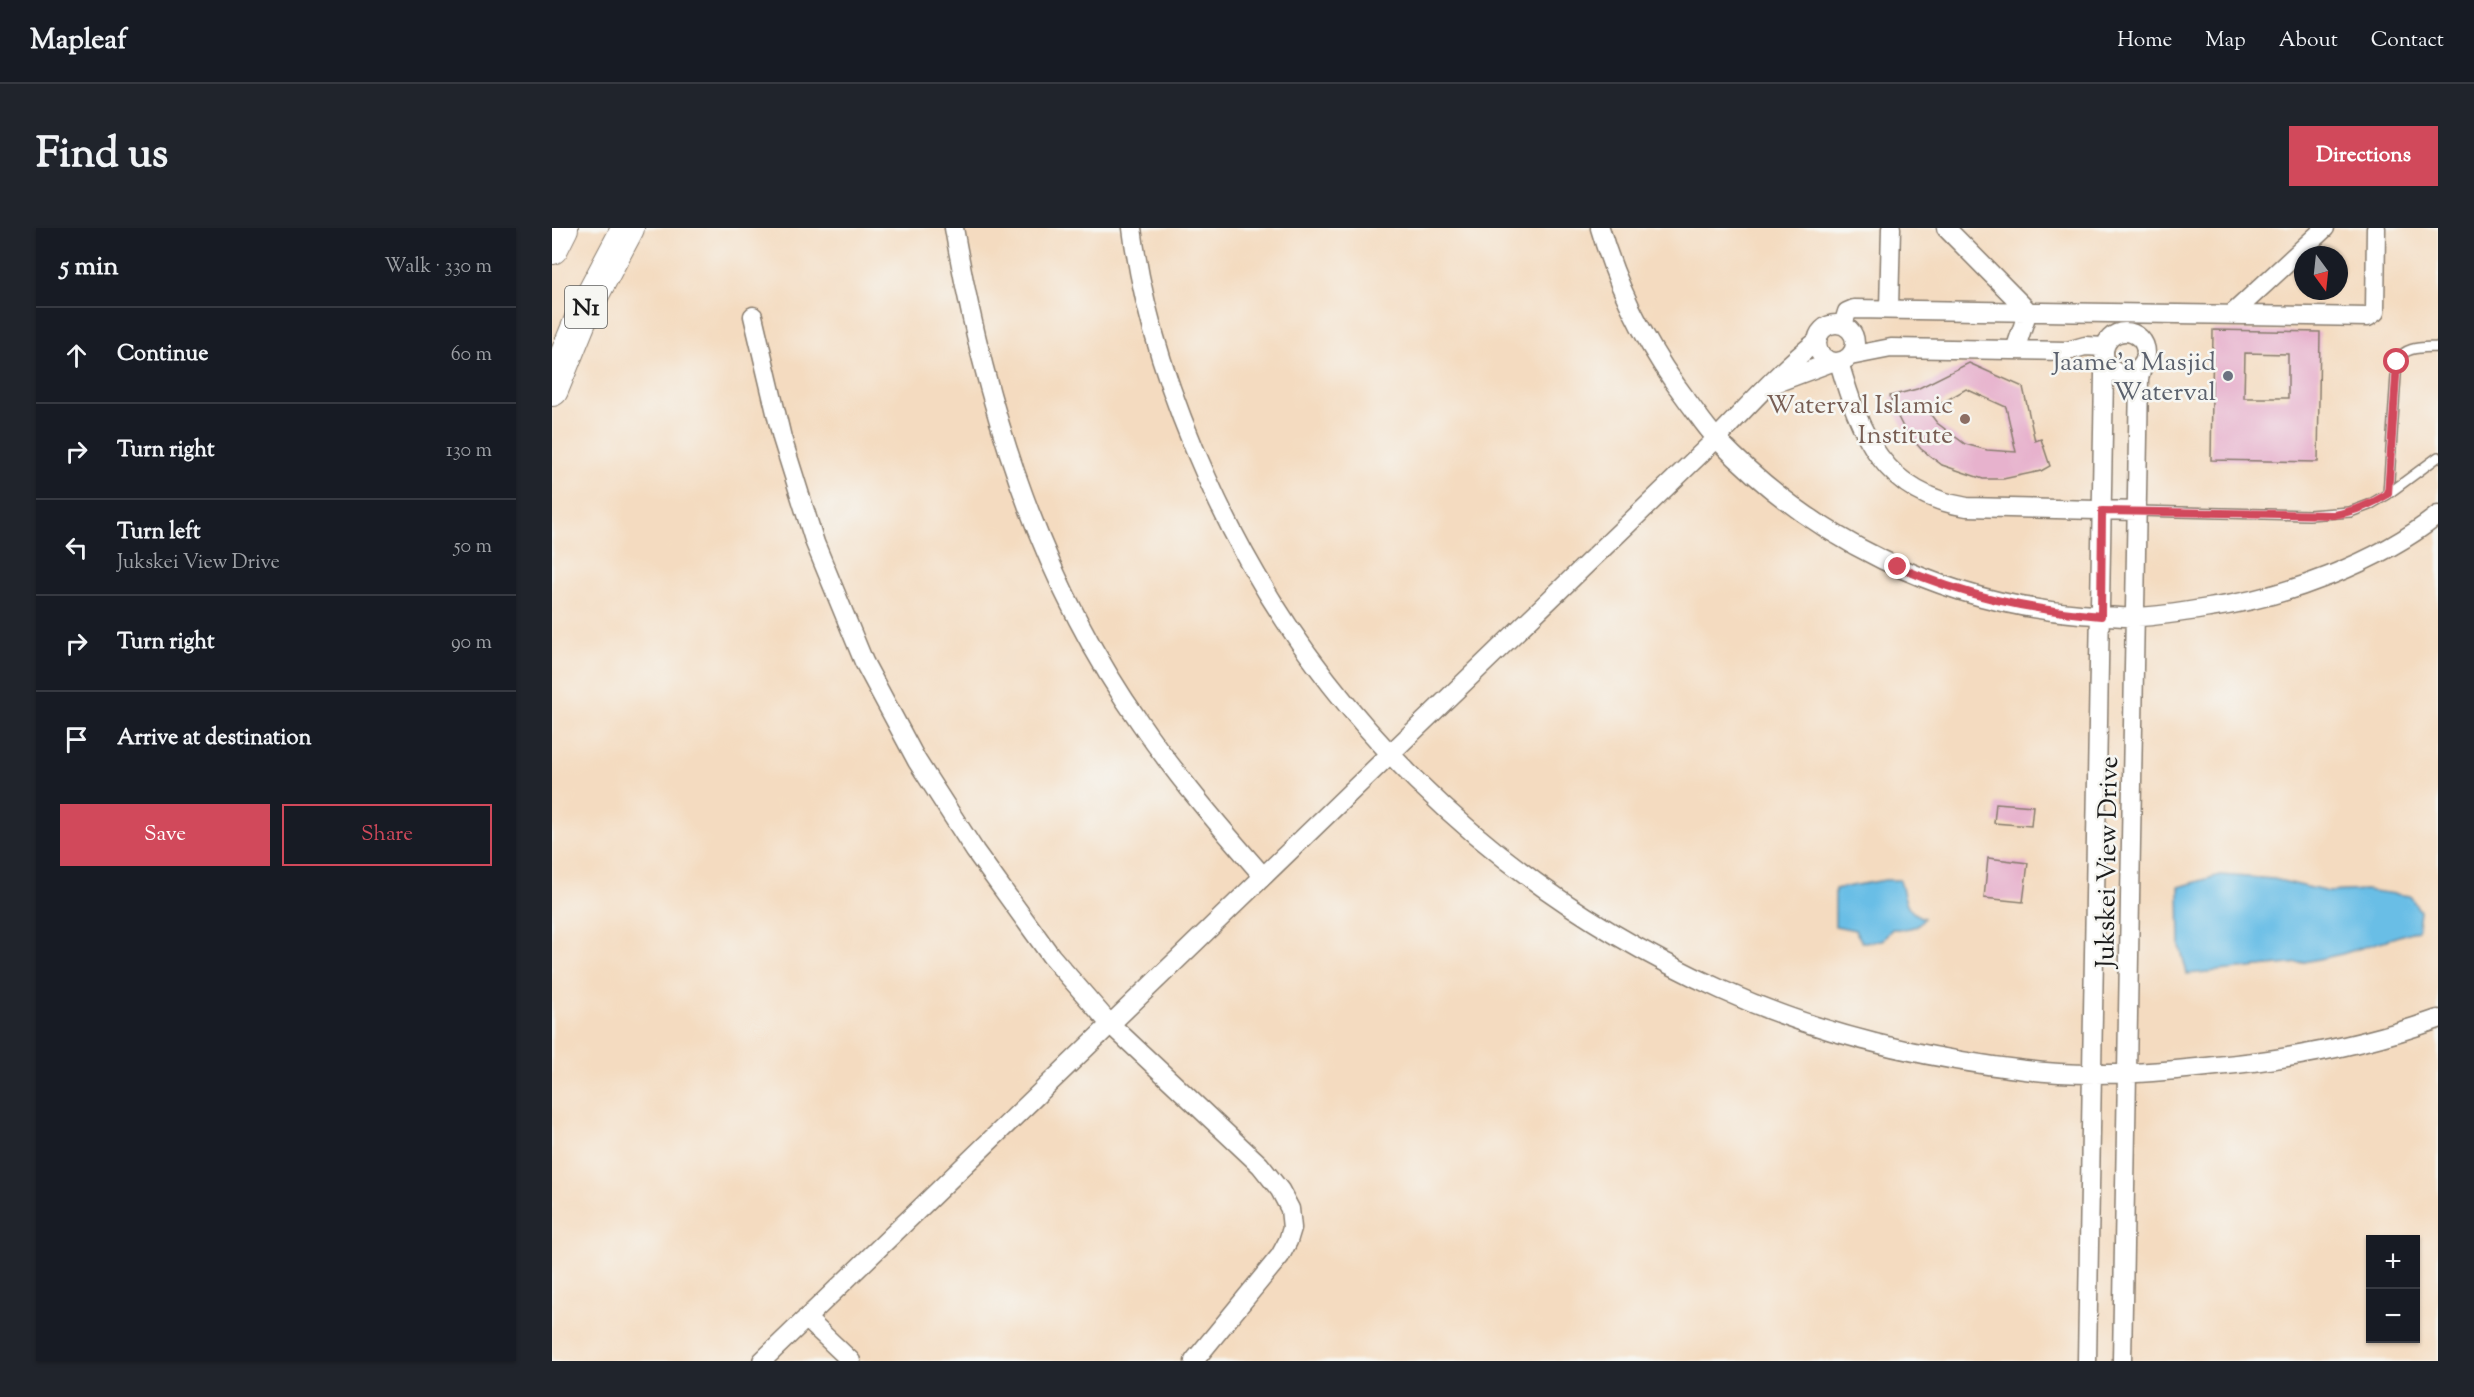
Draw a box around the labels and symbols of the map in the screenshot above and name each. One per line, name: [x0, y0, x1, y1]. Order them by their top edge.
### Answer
north arrow: [2294, 246, 2348, 300]
road number: N1: [565, 286, 607, 328]
place label: Jaame'a Masjid Waterval: [2051, 345, 2216, 412]
route start: [2383, 348, 2409, 374]
marker: Jaame'a Masjid Waterval: [2221, 369, 2235, 383]
place label: Waterval Islamic Institute: [1766, 388, 1953, 455]
marker: Waterval Islamic Institute: [1958, 412, 1972, 426]
route end: [1884, 553, 1910, 579]
street label: Jukskei View Drive: [2088, 756, 2129, 970]

